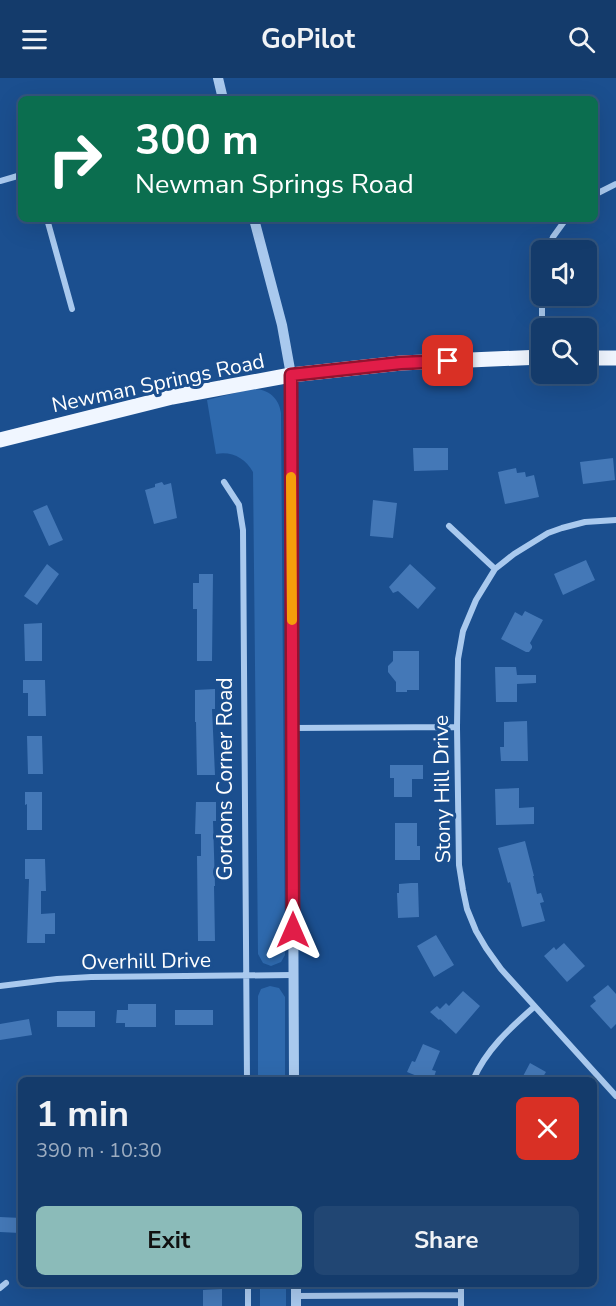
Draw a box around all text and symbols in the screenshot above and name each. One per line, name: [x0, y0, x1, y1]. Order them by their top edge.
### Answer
text: GoPilot: [261, 21, 355, 58]
icon: menu: [18, 23, 51, 56]
icon: search: [565, 23, 598, 56]
text: 300 m: [135, 112, 259, 169]
icon: right: [36, 120, 114, 198]
text: Newman Springs Road: [135, 166, 414, 203]
map controls: [531, 240, 597, 384]
button: sound: [531, 240, 597, 306]
button: search: [531, 318, 597, 384]
pin: [422, 335, 473, 386]
icon: arrive: [431, 344, 464, 377]
street label: Newman Springs Road: [49, 347, 267, 419]
street label: Gordons Corner Road: [211, 677, 239, 881]
street label: Stony Hill Drive: [427, 715, 457, 863]
position arrow: [261, 898, 325, 962]
street label: Overhill Drive: [81, 946, 211, 976]
text: 1 min: [36, 1090, 129, 1139]
button: close: [516, 1097, 579, 1160]
text: 390 m · 10:30: [36, 1137, 162, 1164]
button: Exit: [36, 1206, 302, 1275]
button: Share: [314, 1206, 579, 1275]

